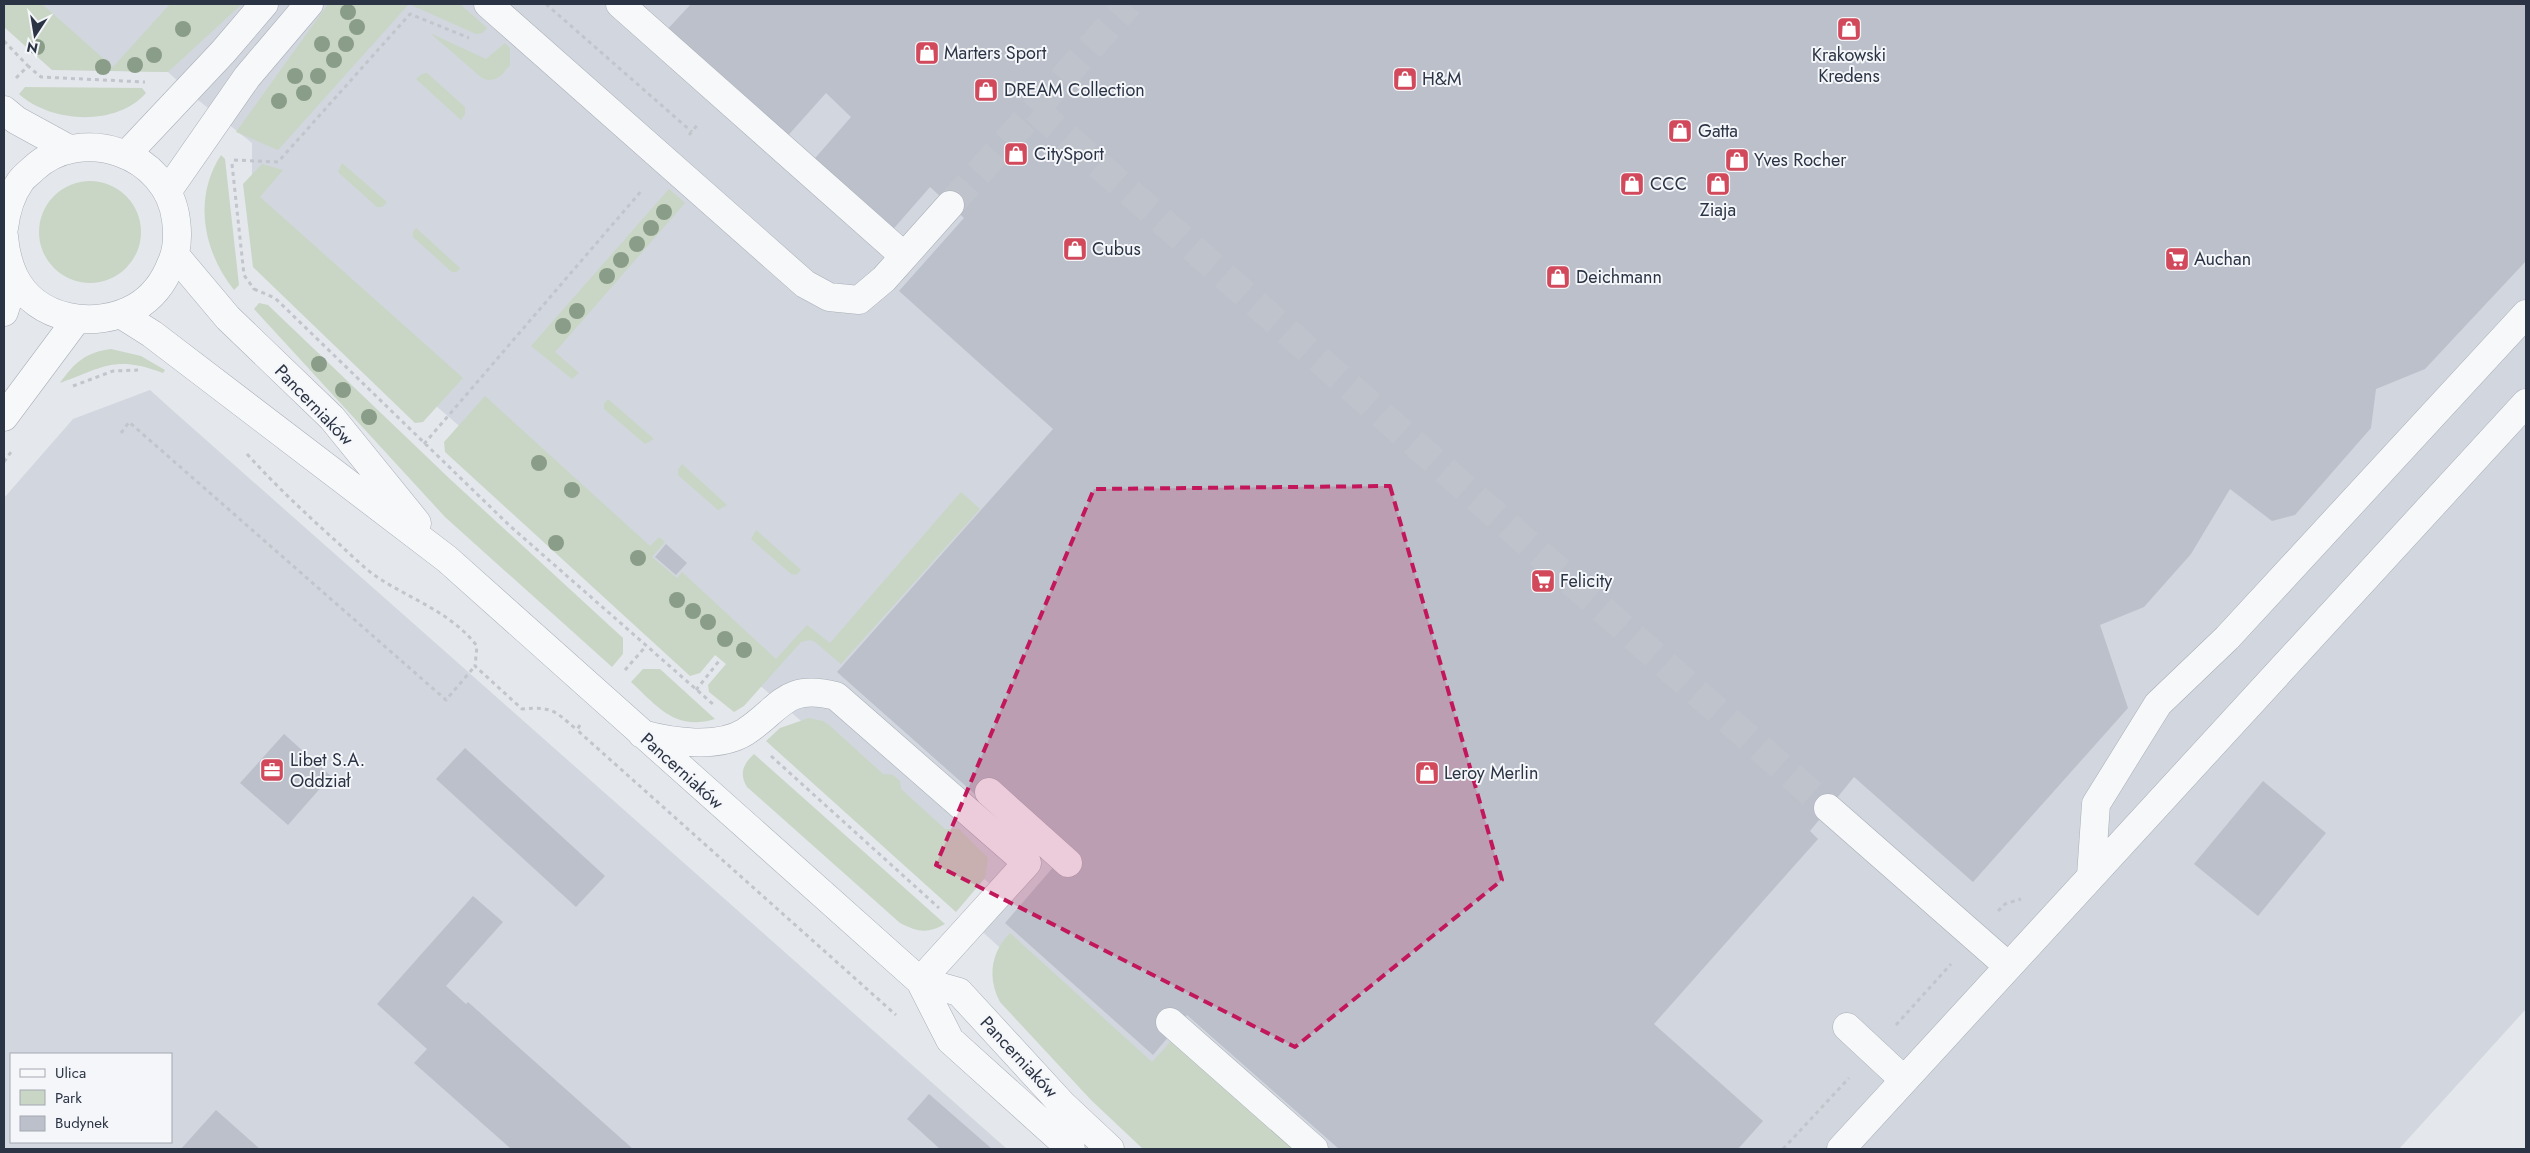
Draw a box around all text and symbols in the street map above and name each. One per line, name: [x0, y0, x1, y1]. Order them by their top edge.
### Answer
north arrow: [10, 10, 60, 60]
shop icon: Krakowski Kredens: [1836, 16, 1862, 42]
text: N: [25, 37, 40, 59]
shop icon: Marters Sport: [914, 40, 940, 66]
place label: Marters Sport: [944, 40, 1047, 66]
place label: Krakowski Kredens: [1812, 42, 1886, 89]
shop icon: H&M: [1392, 66, 1418, 92]
place label: H&M: [1422, 66, 1462, 92]
shop icon: DREAM Collection: [973, 77, 999, 103]
place label: DREAM Collection: [1004, 77, 1145, 103]
shop icon: Gatta: [1667, 118, 1693, 144]
place label: Gatta: [1698, 118, 1738, 144]
shop icon: CitySport: [1003, 141, 1029, 167]
place label: CitySport: [1034, 141, 1104, 167]
shop icon: Yves Rocher: [1724, 147, 1750, 173]
place label: Yves Rocher: [1754, 147, 1847, 173]
shop icon: CCC: [1619, 171, 1645, 197]
place label: CCC: [1650, 171, 1687, 197]
shop icon: Ziaja: [1705, 171, 1731, 197]
place label: Ziaja: [1700, 197, 1736, 223]
shop icon: Cubus: [1062, 236, 1088, 262]
place label: Cubus: [1092, 236, 1141, 262]
supermarket icon: Auchan: [2164, 246, 2190, 272]
place label: Auchan: [2194, 246, 2251, 272]
shop icon: Deichmann: [1545, 264, 1571, 290]
place label: Deichmann: [1576, 264, 1662, 290]
street label: Pancerniaków: [269, 359, 360, 452]
supermarket icon: Felicity: [1530, 568, 1556, 594]
place label: Felicity: [1560, 568, 1612, 594]
street label: Pancerniaków: [635, 727, 730, 816]
place label: Libet S.A. Oddział: [290, 747, 365, 794]
office icon: Libet S.A. Oddział: [259, 757, 285, 783]
shop icon: Leroy Merlin: [1414, 760, 1440, 786]
place label: Leroy Merlin: [1444, 760, 1538, 786]
street label: Pancerniaków: [974, 1010, 1064, 1104]
legend: [10, 1053, 172, 1143]
text: Ulica: [55, 1062, 86, 1084]
text: Park: [55, 1087, 82, 1109]
text: Budynek: [55, 1112, 109, 1134]

